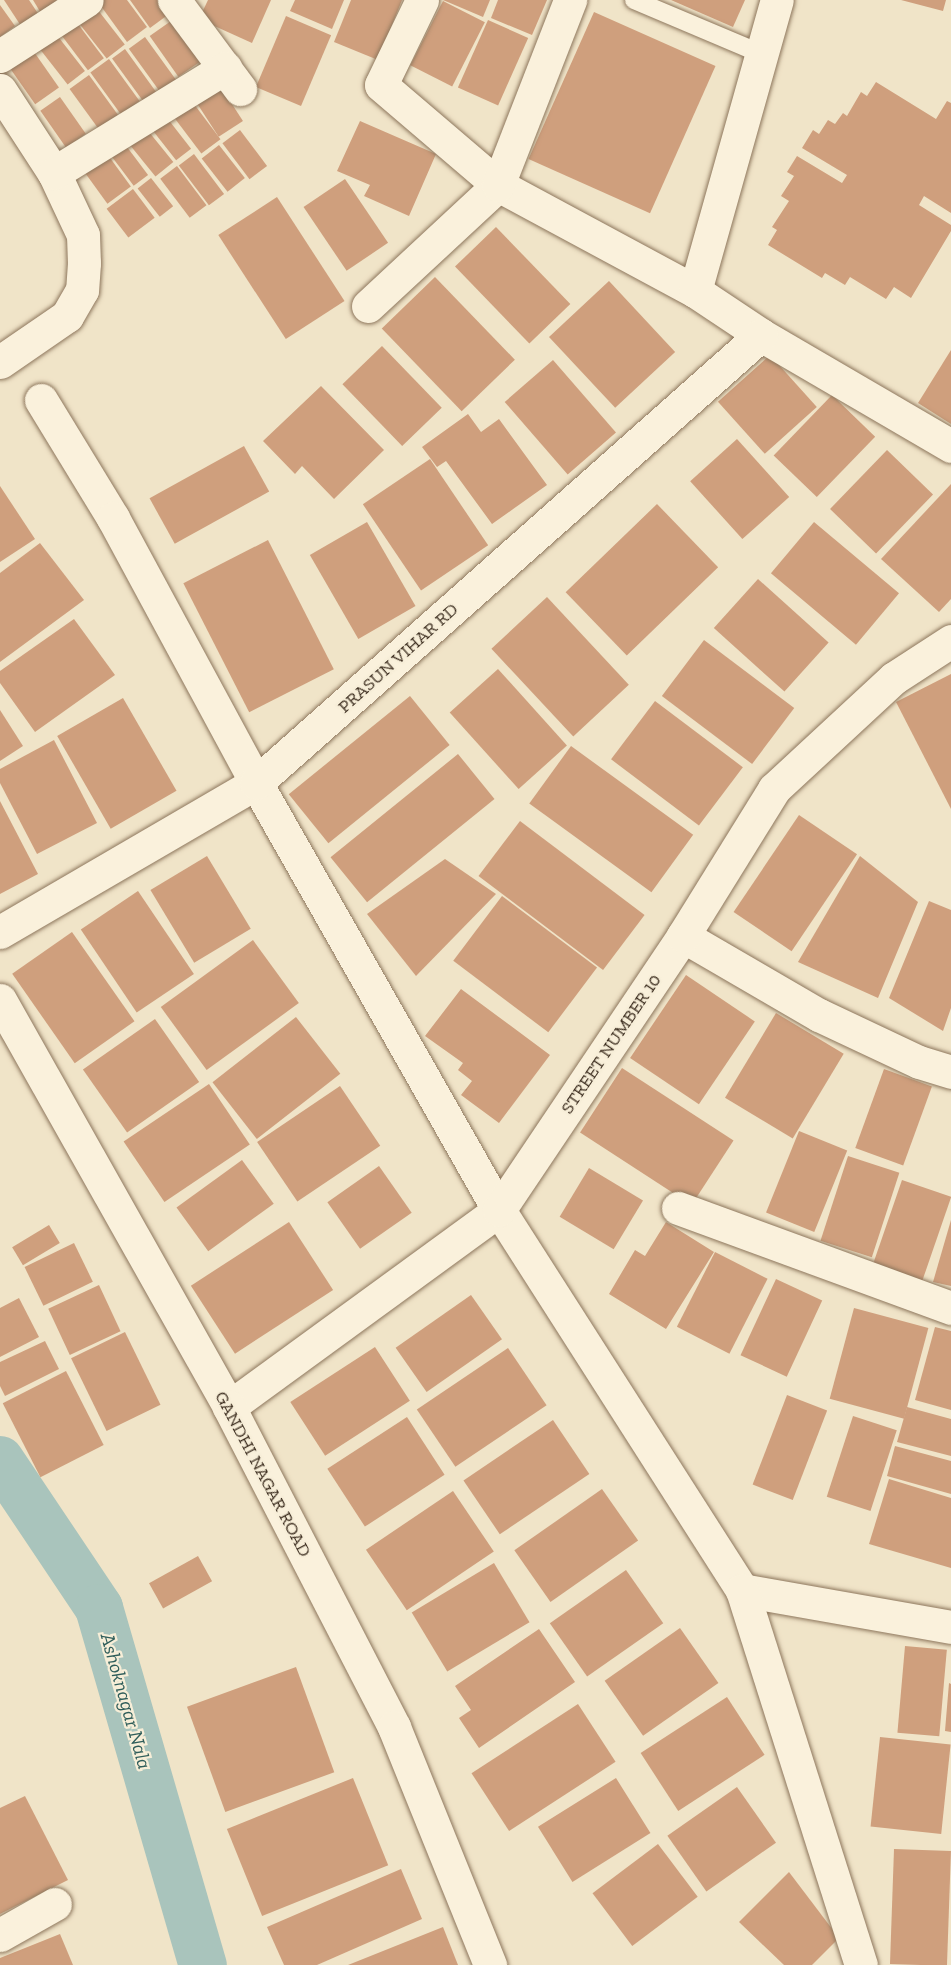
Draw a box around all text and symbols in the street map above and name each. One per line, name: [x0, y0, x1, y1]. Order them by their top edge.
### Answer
street label: PRASUN VIHAR RD: [333, 598, 463, 718]
street label: STREET NUMBER 10: [556, 970, 666, 1118]
street label: GANDHI NAGAR ROAD: [210, 1388, 316, 1560]
water label: Ashoknagar Nala: [95, 1630, 157, 1772]

